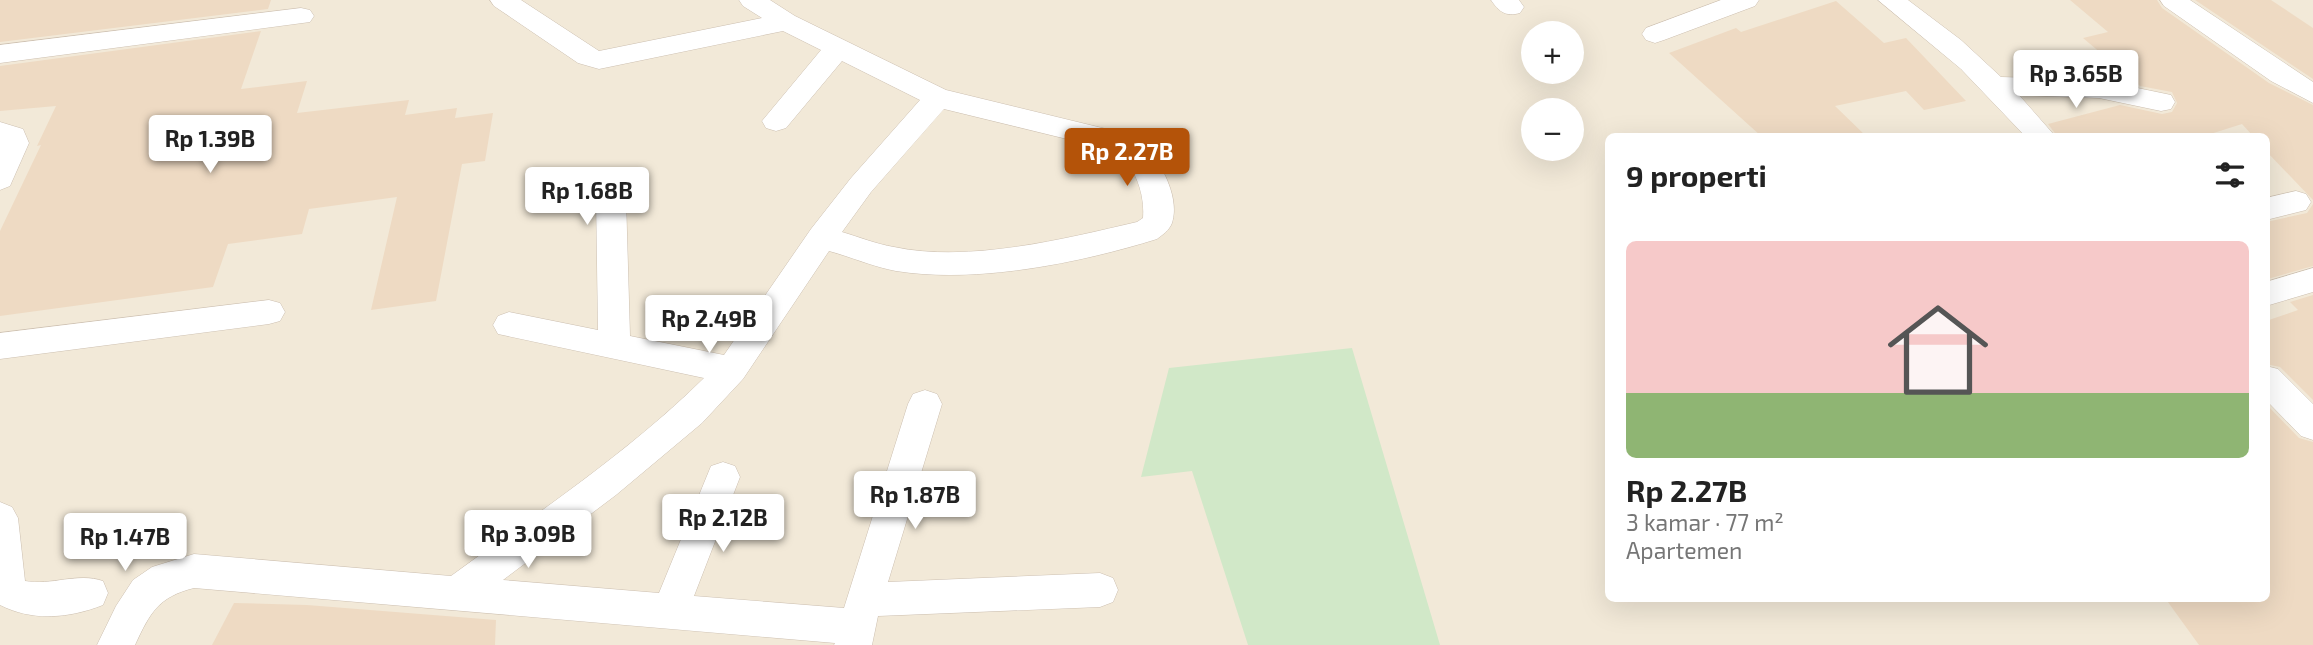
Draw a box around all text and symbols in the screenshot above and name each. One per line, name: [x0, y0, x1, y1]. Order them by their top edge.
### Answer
map controls: [1521, 21, 1584, 161]
button: +: [1521, 21, 1584, 84]
pin: Rp 3.65B: [2004, 50, 2148, 110]
text: Rp 3.65B: [2029, 59, 2123, 87]
button: −: [1521, 98, 1584, 161]
pin: Rp 1.39B: [138, 116, 282, 175]
text: Rp 1.39B: [165, 124, 255, 152]
pin: Rp 2.27B: [1055, 128, 1199, 188]
text: Rp 2.27B: [1081, 137, 1173, 165]
icon: filters: [2211, 156, 2249, 194]
text: 9 properti: [1626, 157, 1767, 193]
pin: Rp 1.68B: [515, 168, 659, 227]
text: Rp 1.68B: [541, 176, 633, 204]
icon: home: [1875, 287, 2001, 413]
pin: Rp 2.49B: [637, 296, 781, 355]
text: Rp 2.49B: [661, 304, 757, 332]
pin: Rp 1.87B: [843, 472, 987, 531]
text: Rp 2.27B: [1626, 472, 1747, 508]
text: Rp 1.87B: [870, 480, 960, 508]
pin: Rp 2.12B: [651, 494, 795, 554]
text: Rp 2.12B: [678, 503, 768, 531]
text: 3 kamar · 77 m²: [1626, 508, 1784, 536]
pin: Rp 3.09B: [456, 510, 600, 570]
pin: Rp 1.47B: [53, 514, 197, 573]
text: Rp 3.09B: [480, 519, 576, 547]
text: Rp 1.47B: [80, 522, 170, 550]
text: Apartemen: [1626, 536, 1742, 564]

